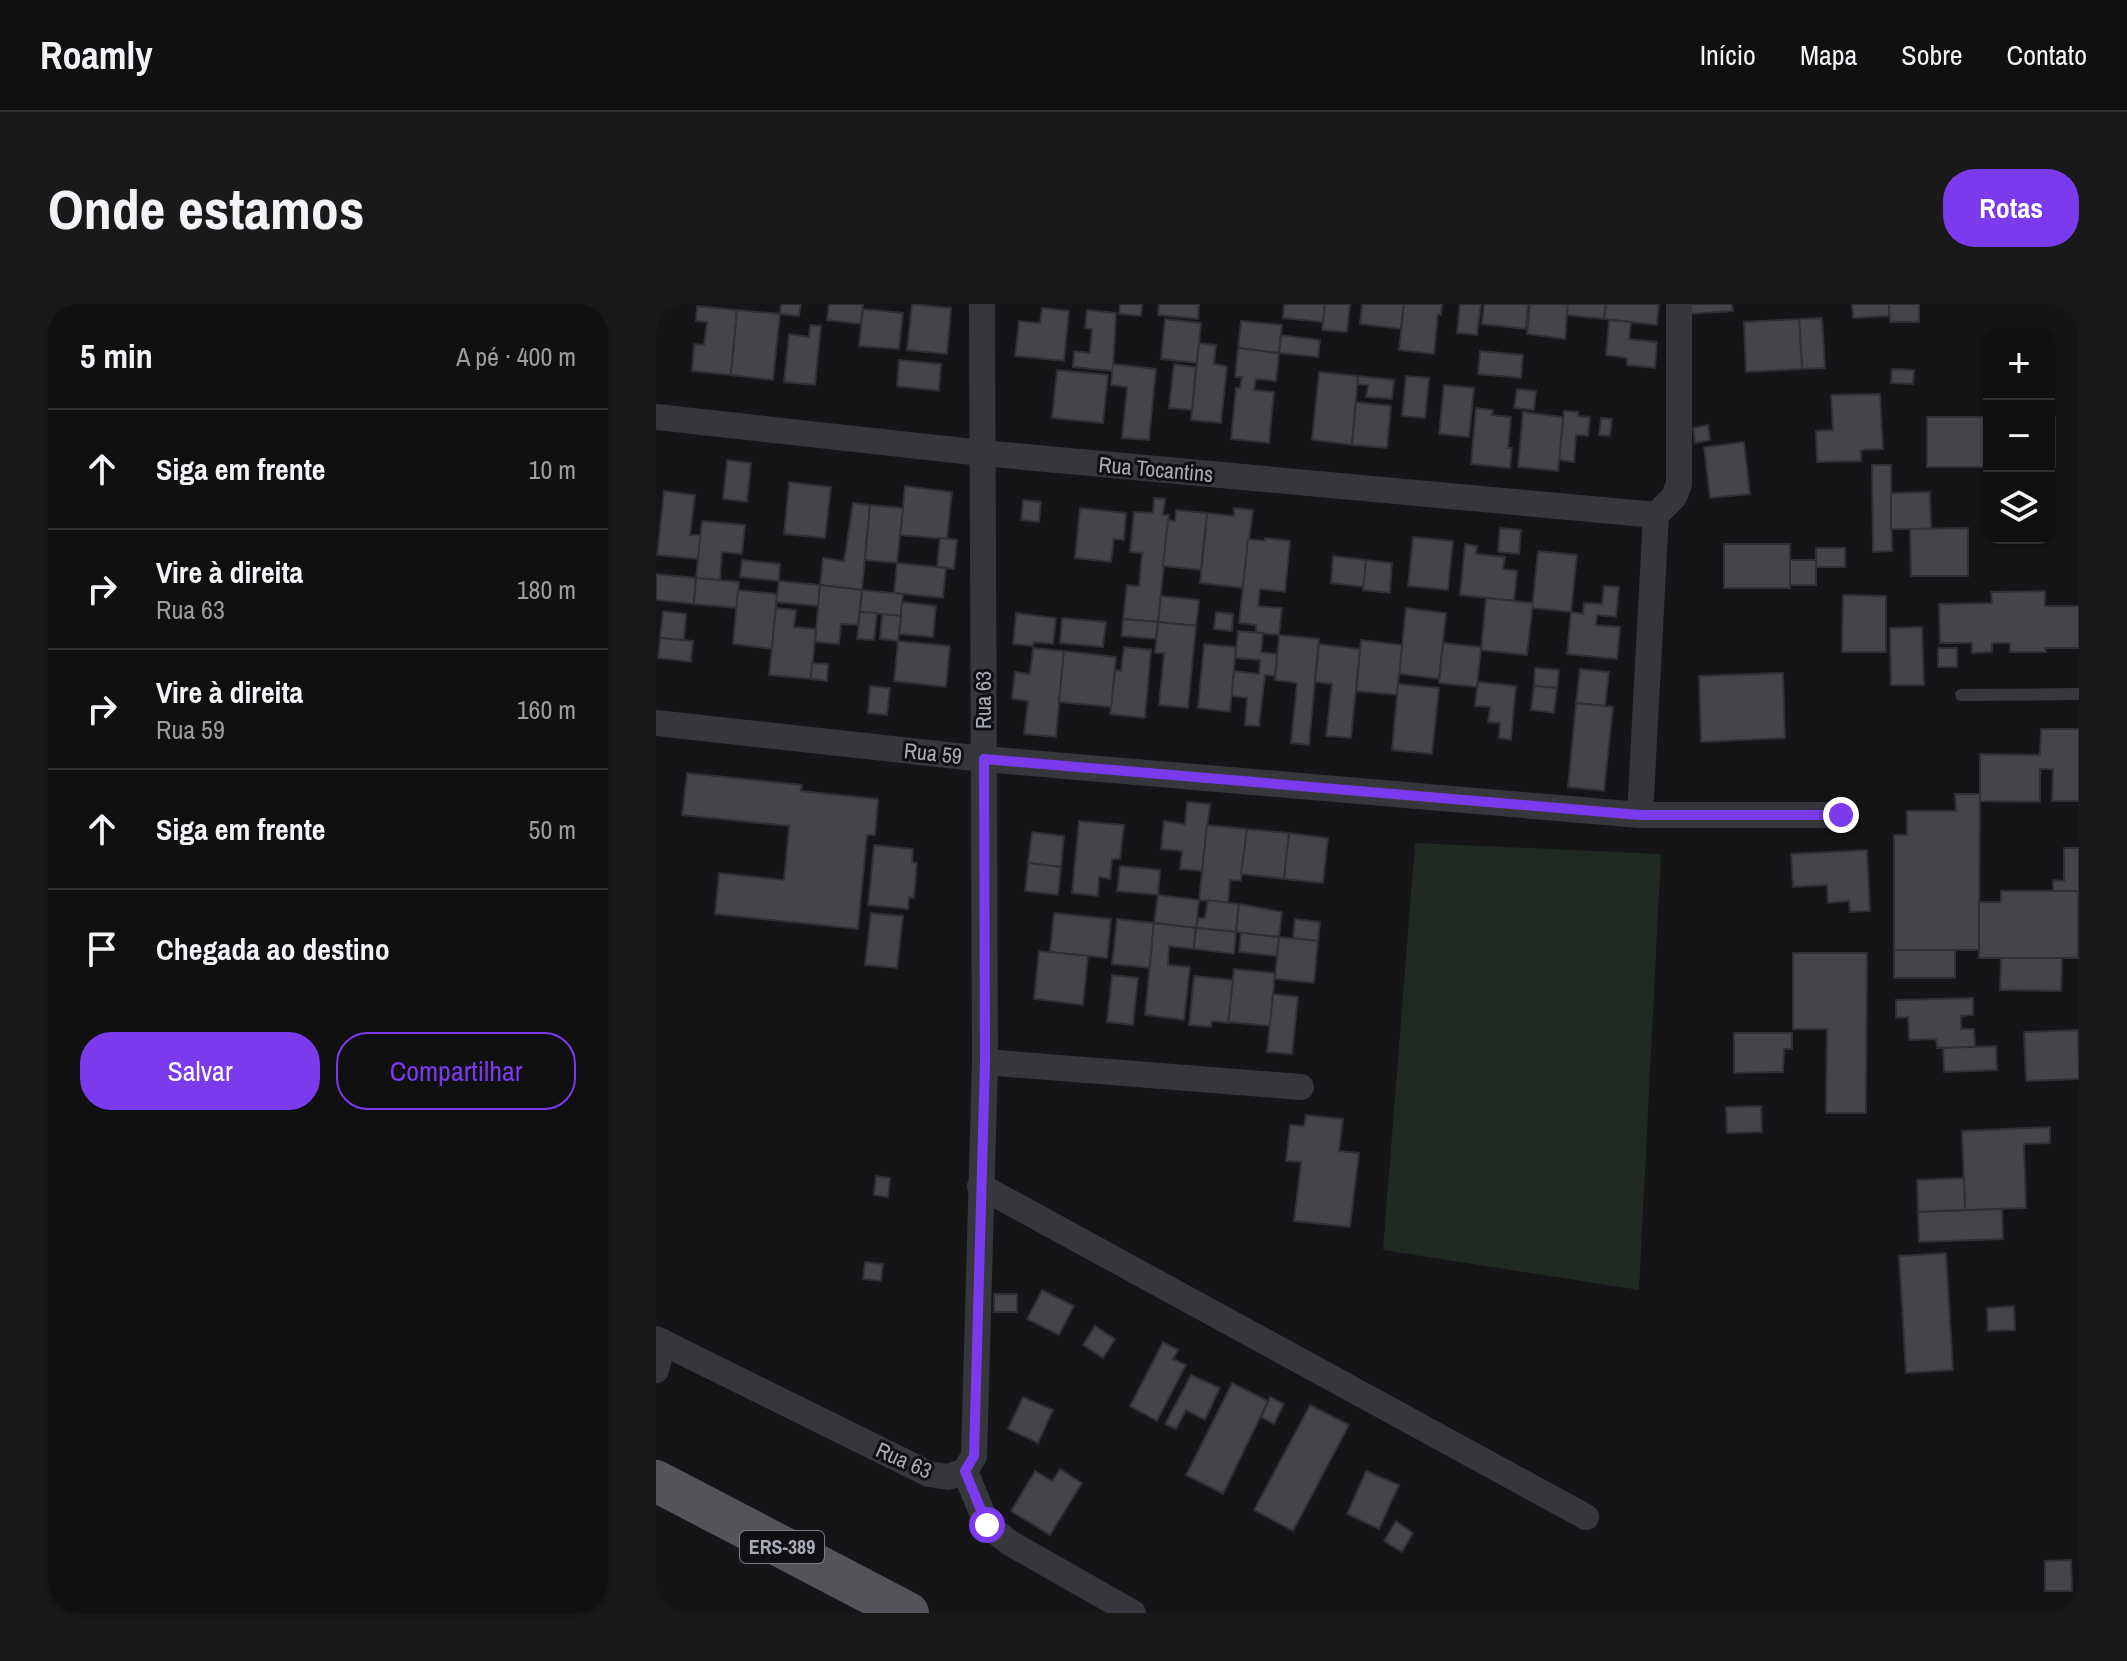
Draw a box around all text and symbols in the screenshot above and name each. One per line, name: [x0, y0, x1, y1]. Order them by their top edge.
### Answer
text: Roamly: [40, 30, 153, 81]
text: Início: [1700, 36, 1756, 74]
text: Mapa: [1800, 36, 1857, 74]
text: Sobre: [1901, 36, 1963, 74]
text: Contato: [2007, 36, 2087, 74]
button: Rotas: [1943, 169, 2079, 247]
text: Onde estamos: [48, 171, 364, 246]
map controls: [1983, 328, 2055, 544]
button: +: [1983, 328, 2055, 400]
text: 5 min: [80, 333, 153, 379]
text: A pé · 400 m: [456, 339, 576, 374]
button: −: [1983, 400, 2055, 472]
icon: ahead: [80, 447, 124, 491]
text: Siga em frente: [156, 449, 326, 489]
street label: Rua Tocantins: [1097, 449, 1215, 489]
text: 10 m: [529, 452, 576, 487]
button: layers: [1983, 472, 2055, 544]
text: Vire à direita: [156, 552, 303, 592]
icon: right: [80, 567, 124, 611]
text: 180 m: [517, 572, 576, 607]
text: Rua 63: [156, 592, 225, 627]
street label: Rua 63: [968, 671, 998, 729]
text: Vire à direita: [156, 672, 303, 712]
icon: right: [80, 687, 124, 731]
text: 160 m: [517, 692, 576, 727]
text: Rua 59: [156, 712, 225, 747]
street label: Rua 59: [903, 735, 963, 771]
route end: [1823, 797, 1859, 833]
icon: ahead: [80, 807, 124, 851]
text: Siga em frente: [156, 809, 326, 849]
text: 50 m: [529, 812, 576, 847]
icon: arrive: [80, 927, 124, 971]
text: Chegada ao destino: [156, 929, 390, 969]
button: Salvar: [80, 1032, 320, 1110]
button: Compartilhar: [336, 1032, 576, 1110]
street label: Rua 63: [871, 1434, 937, 1486]
route start: [969, 1507, 1005, 1543]
road number: ERS-389: [740, 1531, 824, 1563]

